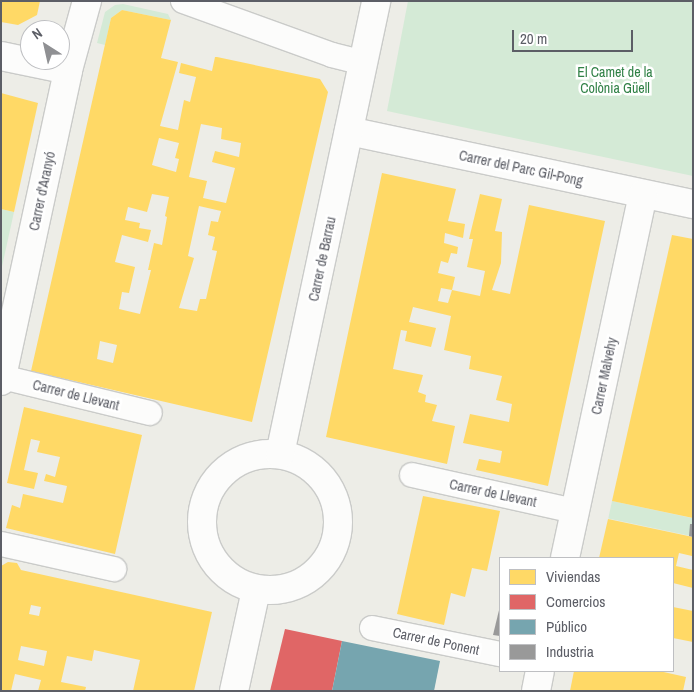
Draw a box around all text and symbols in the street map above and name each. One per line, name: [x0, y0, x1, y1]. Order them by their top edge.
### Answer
north arrow: [20, 20, 70, 70]
scale bar: [514, 20, 635, 52]
text: N: [28, 24, 46, 43]
text: 20 m: [520, 28, 547, 49]
park label: El Camet de la Colònia Güell: [577, 64, 653, 96]
street label: Carrer del Parc Gil-Pong: [457, 147, 585, 189]
street label: Carrer d'Aranyó: [25, 150, 59, 232]
street label: Carrer de Barrau: [305, 215, 339, 303]
street label: Carrer Malvehy: [588, 336, 620, 416]
street label: Carrer de Llevant: [31, 376, 121, 414]
street label: Carrer de Llevant: [448, 476, 538, 510]
legend: [499, 557, 674, 672]
text: Viviendas: [546, 566, 601, 587]
text: Comercios: [546, 591, 605, 612]
text: Público: [546, 616, 587, 637]
street label: Carrer de Ponent: [391, 624, 481, 658]
text: Industria: [546, 641, 594, 662]

